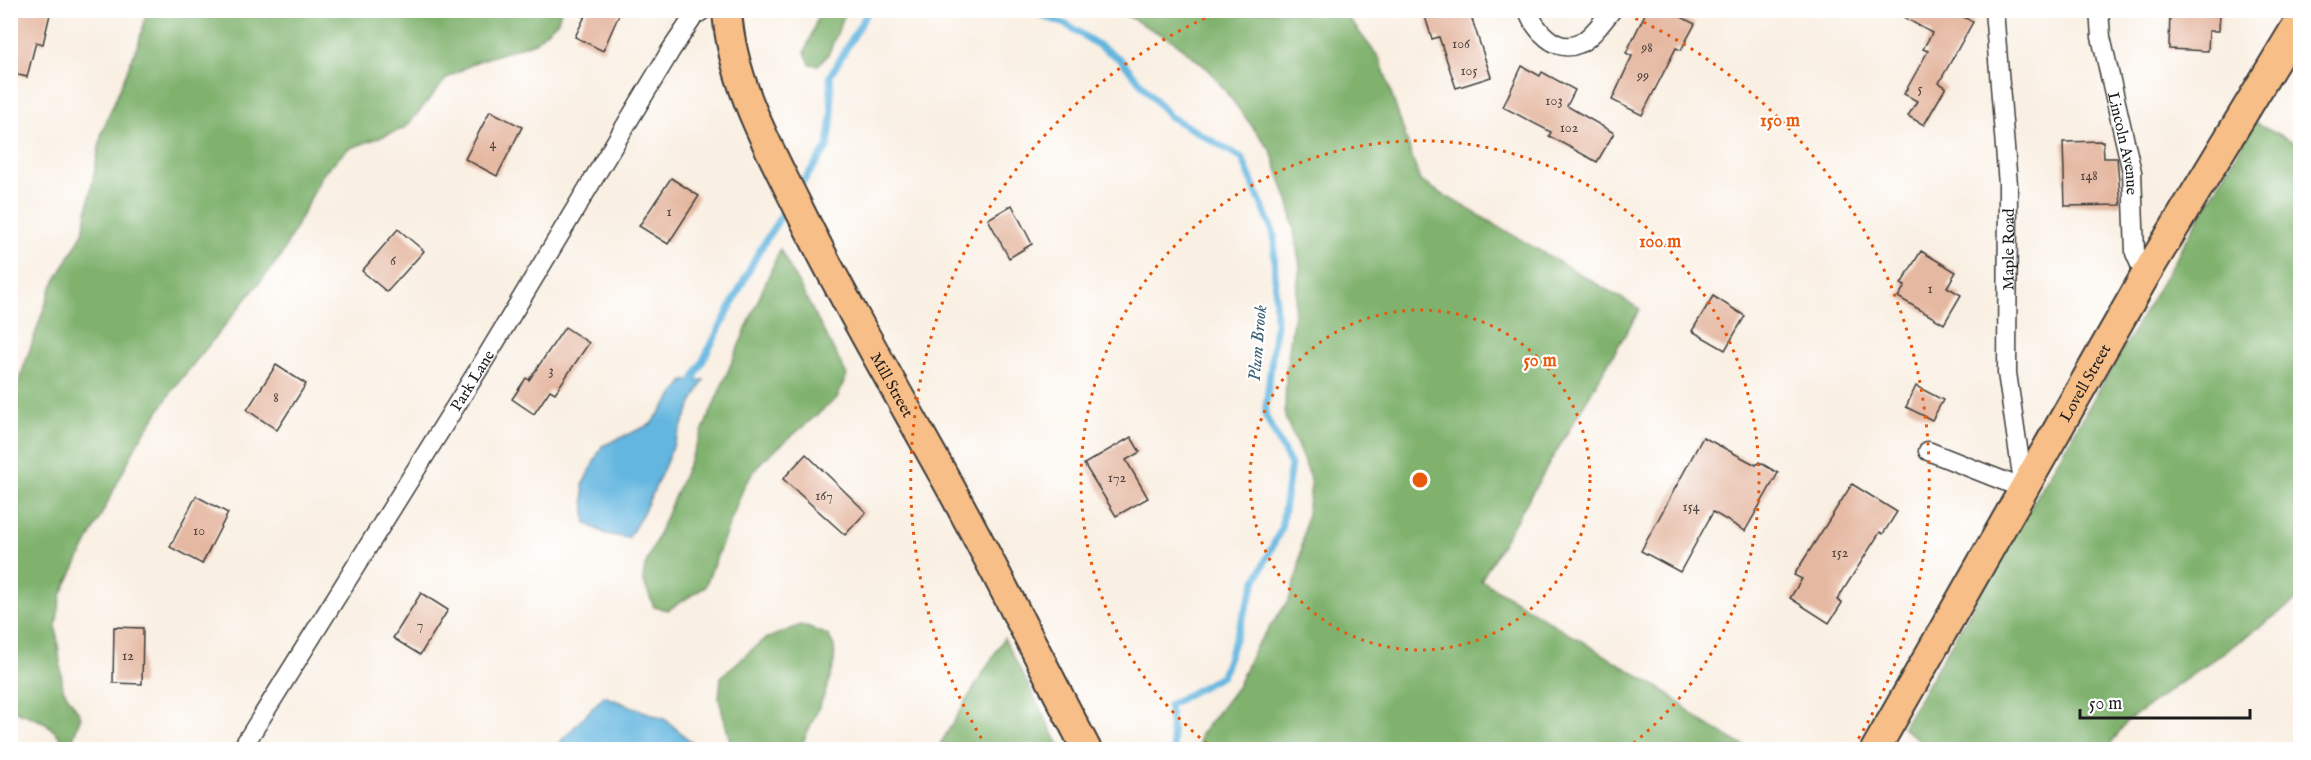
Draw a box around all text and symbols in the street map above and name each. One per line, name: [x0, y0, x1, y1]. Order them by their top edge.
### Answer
house number: 106: [1452, 35, 1471, 53]
house number: 98: [1640, 39, 1653, 57]
house number: 105: [1460, 62, 1478, 80]
house number: 99: [1636, 67, 1649, 85]
house number: 5: [1917, 80, 1923, 98]
street label: Lincoln Avenue: [2102, 90, 2141, 195]
house number: 103: [1545, 92, 1563, 110]
text: 150 m: [1760, 110, 1800, 133]
house number: 102: [1560, 119, 1579, 137]
house number: 4: [490, 135, 497, 153]
house number: 148: [2080, 167, 2098, 185]
house number: 1: [666, 203, 672, 221]
street label: Maple Road: [1999, 208, 2020, 291]
text: 100 m: [1639, 231, 1681, 254]
house number: 6: [390, 252, 397, 270]
house number: 1: [1927, 280, 1933, 298]
water label: Plum Brook: [1244, 304, 1273, 382]
street label: Lovell Street: [2056, 341, 2116, 426]
street label: Park Lane: [447, 347, 500, 415]
street label: Mill Street: [865, 349, 917, 422]
text: 50 m: [1523, 350, 1557, 373]
house number: 3: [548, 362, 554, 380]
house number: 8: [273, 389, 279, 407]
house number: 172: [1108, 469, 1127, 487]
centre of rings: [1410, 470, 1430, 490]
house number: 167: [815, 487, 833, 505]
house number: 154: [1682, 498, 1700, 516]
house number: 10: [193, 522, 205, 540]
house number: 152: [1832, 544, 1849, 562]
house number: 7: [417, 616, 423, 634]
house number: 12: [122, 647, 134, 665]
scale bar: [2080, 682, 2250, 720]
text: 50 m: [2089, 693, 2122, 716]

